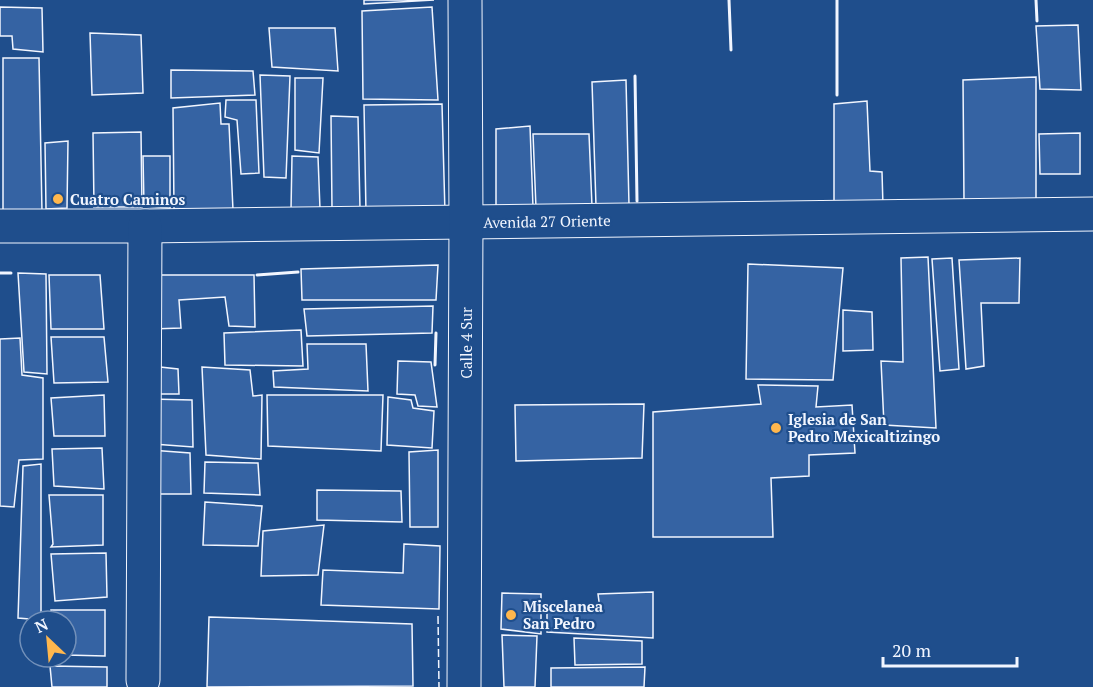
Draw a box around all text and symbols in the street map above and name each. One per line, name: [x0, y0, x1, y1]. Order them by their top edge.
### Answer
place label: Cuatro Caminos: [70, 189, 185, 209]
marker: Cuatro Caminos: [51, 192, 65, 206]
street label: Avenida 27 Oriente: [483, 210, 611, 232]
street label: Calle 4 Sur: [456, 307, 476, 379]
place label: Iglesia de San Pedro Mexicaltizingo: [788, 409, 940, 446]
marker: Iglesia de San Pedro Mexicaltizingo: [769, 421, 783, 435]
place label: Miscelanea San Pedro: [523, 596, 604, 633]
marker: Miscelanea San Pedro: [504, 608, 518, 622]
north arrow: [18, 609, 78, 669]
text: N: [31, 613, 52, 638]
scale bar: [883, 630, 1016, 668]
text: 20 m: [892, 638, 932, 662]

